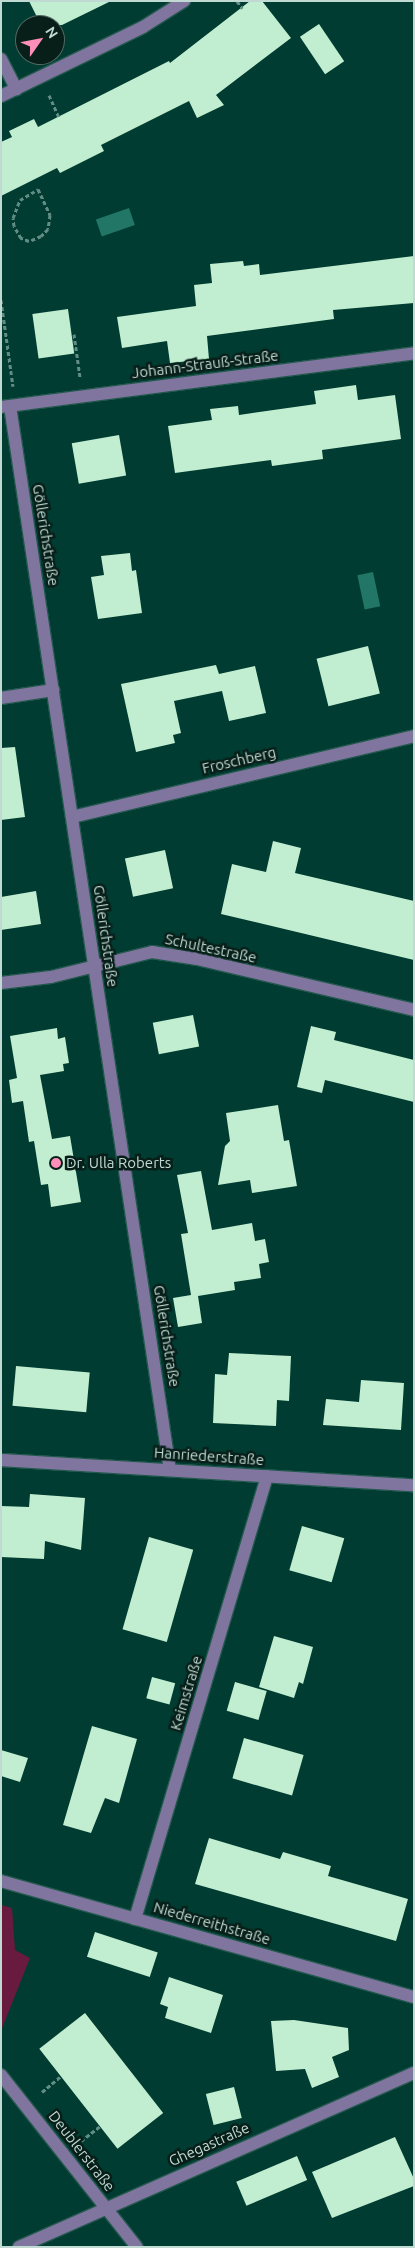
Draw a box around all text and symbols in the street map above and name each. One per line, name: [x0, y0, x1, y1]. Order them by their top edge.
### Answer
north arrow: [15, 15, 65, 65]
text: N: [42, 24, 61, 41]
street label: Johann-Strauß-Straße: [131, 346, 279, 382]
street label: Göllerichstraße: [29, 483, 63, 587]
street label: Froschberg: [200, 743, 278, 777]
street label: Göllerichstraße: [90, 884, 122, 988]
street label: Schultestraße: [164, 930, 258, 966]
place label: Dr. Ulla Roberts: [66, 1154, 171, 1172]
marker: Dr. Ulla Roberts: [50, 1157, 62, 1169]
street label: Göllerichstraße: [150, 1284, 184, 1388]
street label: Hanriederstraße: [153, 1443, 265, 1469]
street label: Keimstraße: [166, 1654, 206, 1732]
street label: Niederreithstraße: [152, 1898, 272, 1948]
street label: Deublerstraße: [45, 2107, 119, 2195]
street label: Ghegastraße: [166, 2118, 252, 2170]

